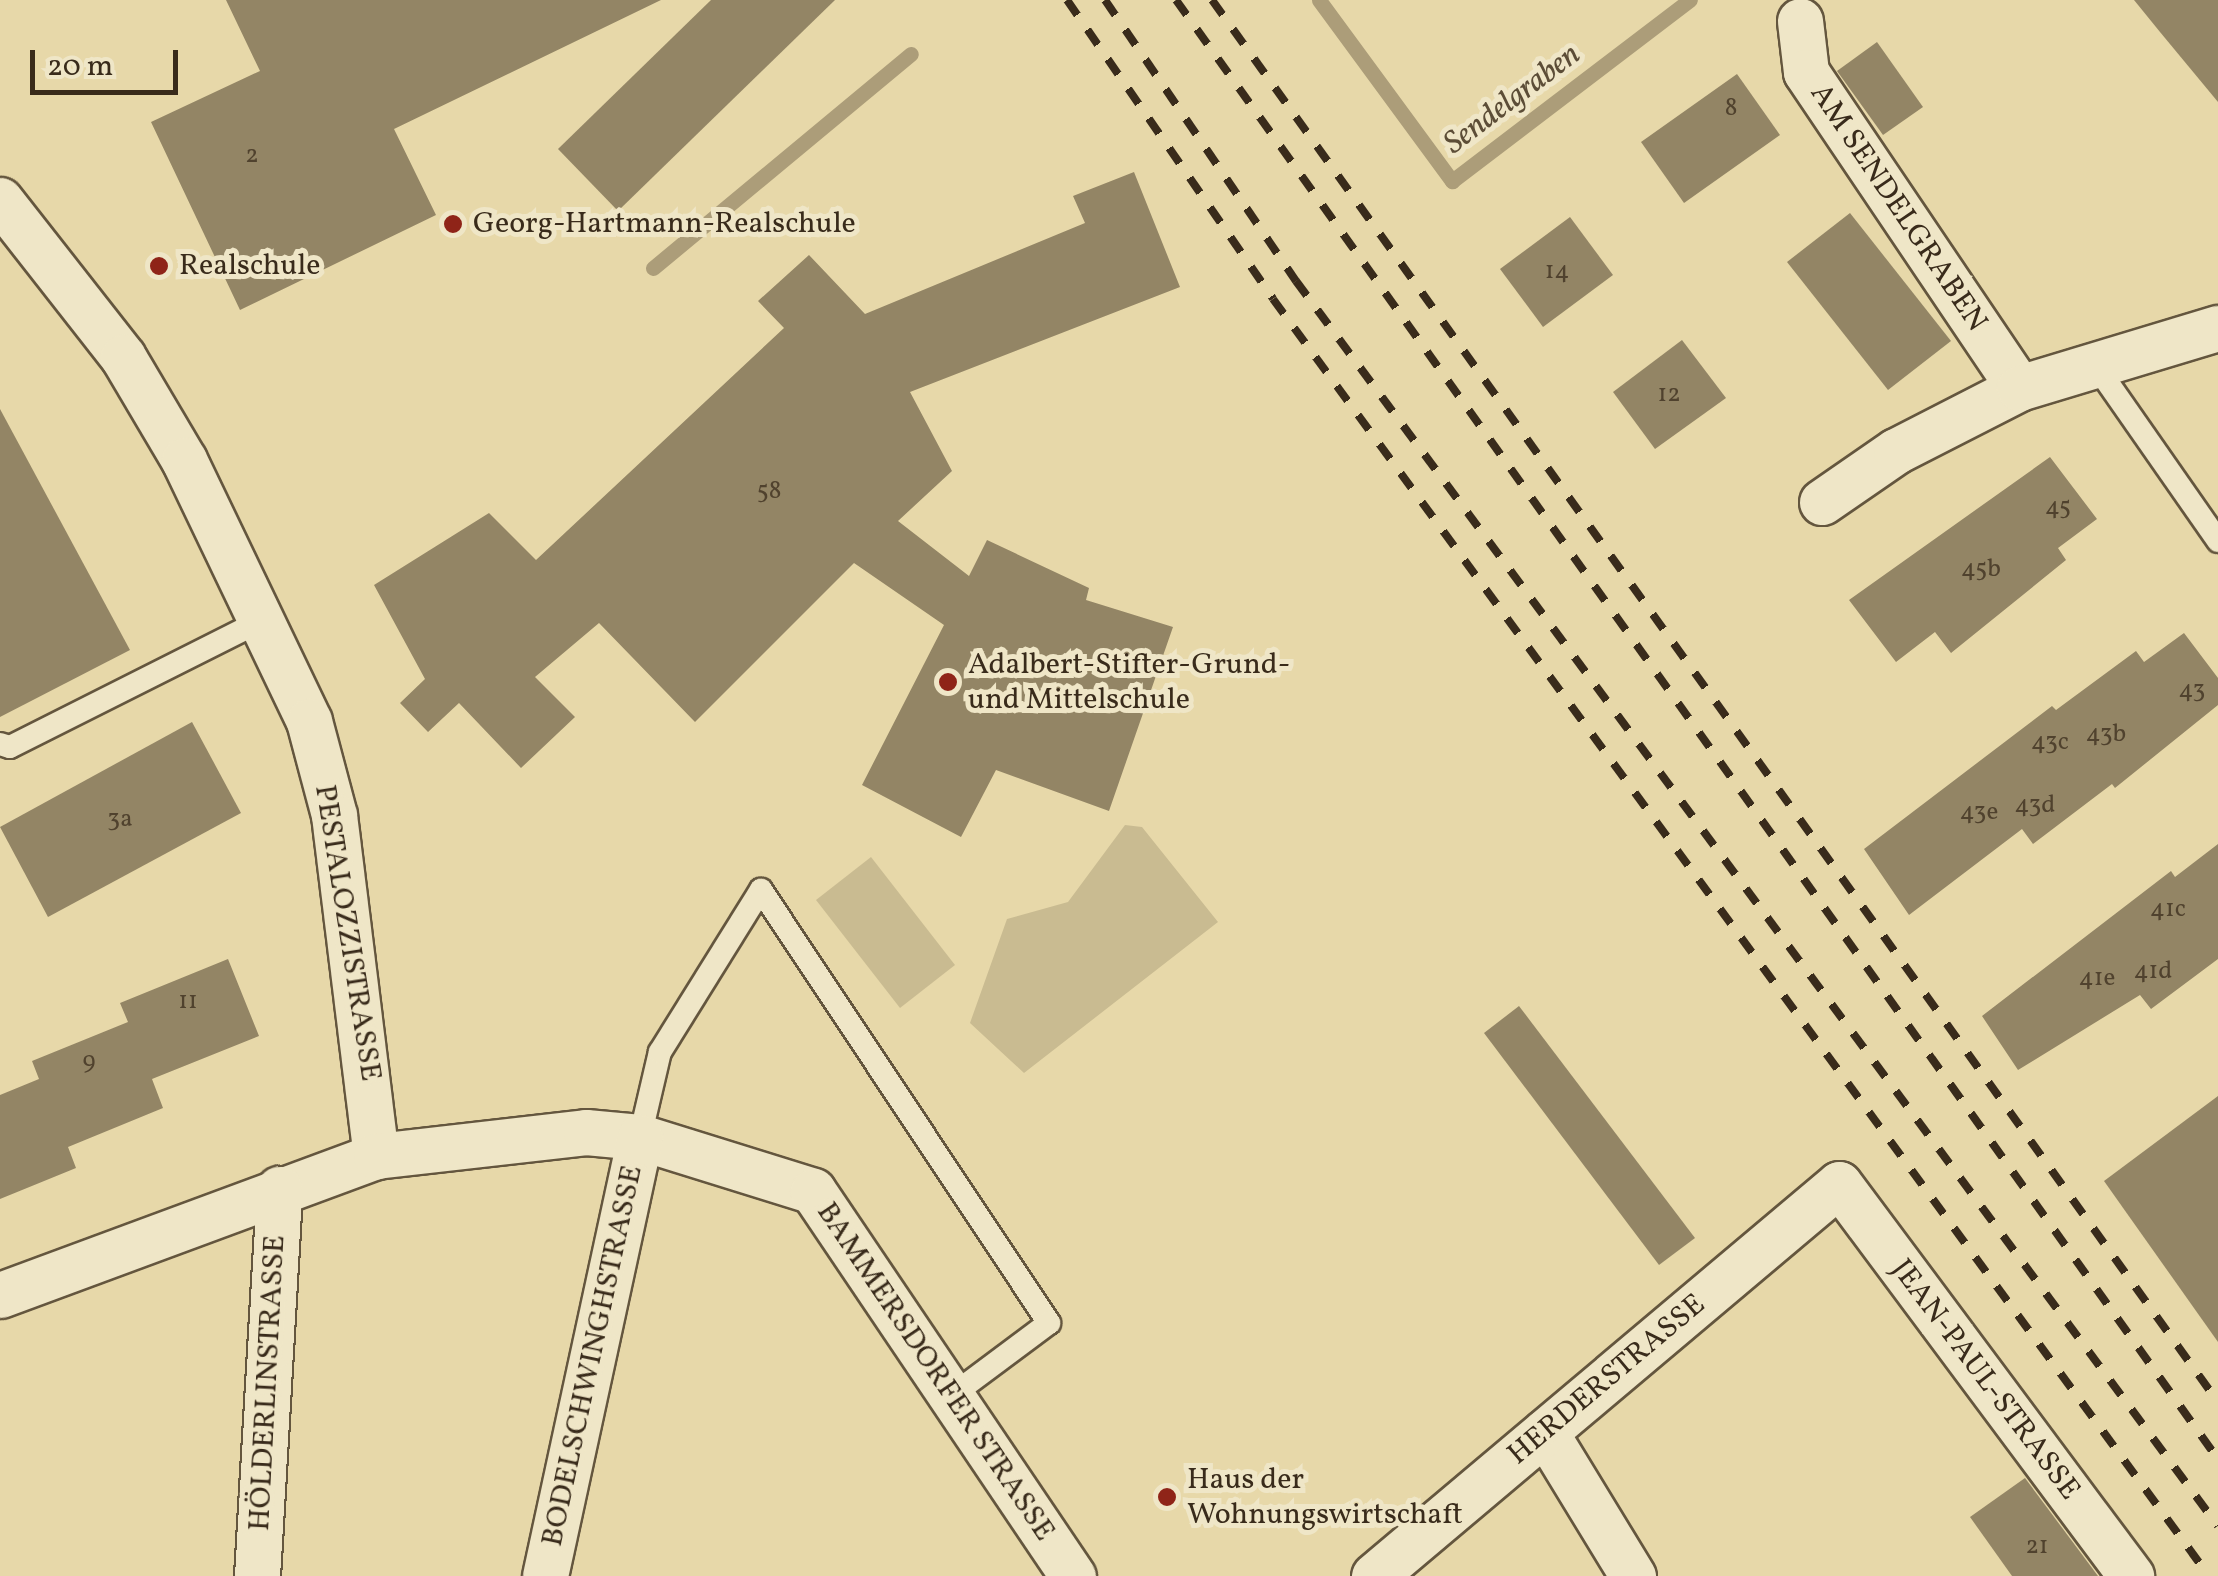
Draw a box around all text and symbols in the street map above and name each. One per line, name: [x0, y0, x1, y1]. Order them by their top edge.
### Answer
scale bar: [35, 30, 182, 92]
water label: Sendelgraben: [1437, 36, 1589, 164]
text: 20 m: [47, 46, 113, 88]
street label: AM SENDELGRABEN: [1802, 77, 1994, 339]
house number: 8: [1725, 94, 1737, 124]
house number: 2: [245, 141, 259, 171]
place label: Georg-Hartmann-Realschule: [473, 206, 856, 242]
marker: Georg-Hartmann-Realschule: [442, 213, 464, 235]
place label: Realschule: [179, 248, 321, 284]
marker: Realschule: [148, 255, 170, 277]
house number: 14: [1545, 257, 1569, 287]
house number: 12: [1657, 380, 1681, 410]
house number: 58: [757, 477, 781, 507]
house number: 45: [2045, 493, 2071, 523]
house number: 45b: [1961, 555, 2001, 585]
place label: Adalbert-Stifter-Grund- und Mittelschule: [968, 647, 1290, 718]
marker: Adalbert-Stifter-Grund- und Mittelschule: [937, 671, 959, 693]
house number: 43: [2179, 676, 2205, 706]
house number: 43b: [2086, 720, 2126, 750]
house number: 43c: [2031, 728, 2069, 758]
street label: PESTALOZZISTRASSE: [306, 782, 388, 1084]
house number: 43d: [2015, 791, 2055, 821]
house number: 43e: [1960, 798, 1998, 828]
house number: 3a: [107, 805, 133, 835]
house number: 41c: [2150, 895, 2186, 925]
house number: 41d: [2134, 957, 2172, 987]
house number: 41e: [2079, 964, 2115, 994]
house number: 11: [178, 987, 198, 1017]
house number: 9: [83, 1047, 95, 1077]
street label: BODELSCHWINGHSTRASSE: [535, 1162, 651, 1550]
street label: BAMMERSDORFER STRASSE: [808, 1196, 1062, 1548]
street label: HÖLDERLINSTRASSE: [242, 1234, 294, 1532]
street label: JEAN-PAUL-STRASSE: [1883, 1253, 2087, 1507]
street label: HERDERSTRASSE: [1501, 1287, 1713, 1473]
place label: Haus der Wohnungswirtschaft: [1187, 1462, 1463, 1532]
marker: Haus der Wohnungswirtschaft: [1156, 1486, 1178, 1508]
house number: 21: [2025, 1532, 2049, 1562]

